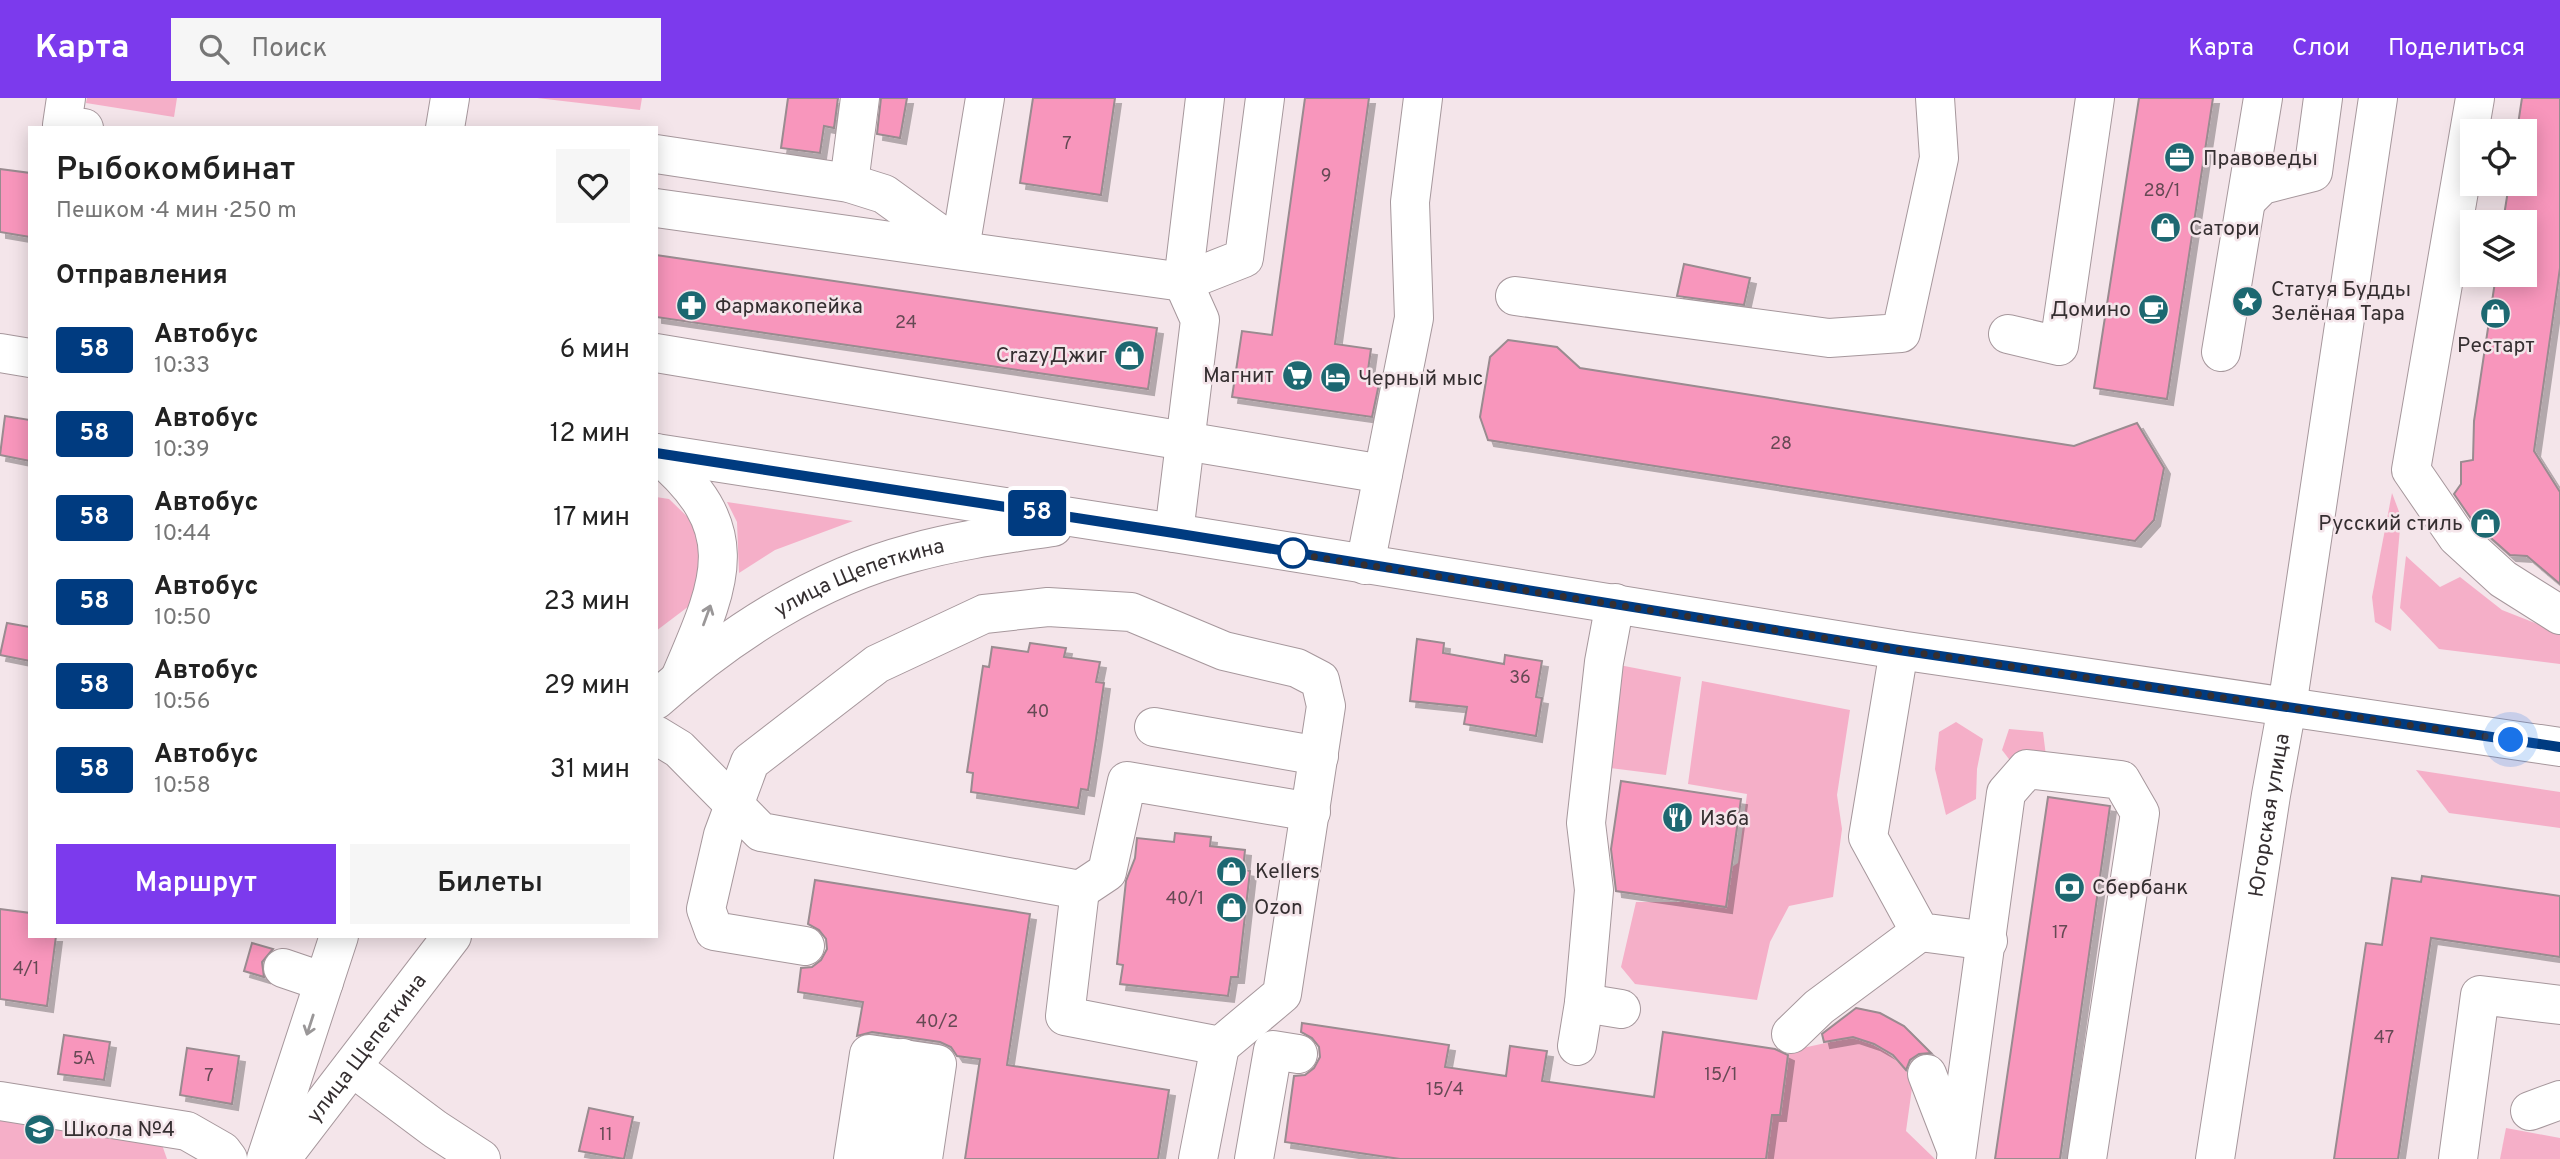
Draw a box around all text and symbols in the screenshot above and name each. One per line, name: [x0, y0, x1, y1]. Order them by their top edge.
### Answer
search box: [171, 18, 661, 81]
text: Карта: [35, 28, 129, 70]
icon: search: [195, 30, 233, 68]
text: Поиск: [251, 33, 327, 66]
text: Карта: [2188, 34, 2254, 64]
text: Слои: [2292, 34, 2350, 64]
text: Поделиться: [2388, 34, 2525, 64]
map controls: [2460, 119, 2537, 287]
button: locate: [2460, 119, 2537, 196]
house number: 7: [1062, 133, 1072, 156]
office icon: Правоведы: [2163, 141, 2197, 175]
place label: Правоведы: [2203, 146, 2318, 173]
button: heart: [556, 149, 630, 223]
text: Рыбокомбинат: [56, 150, 295, 192]
house number: 9: [1321, 165, 1331, 188]
house number: 28/1: [2143, 180, 2181, 203]
text: Пешком · 4 мин · 250 m: [56, 197, 297, 226]
button: layers: [2460, 210, 2537, 287]
shop icon: Сатори: [2149, 211, 2183, 245]
place label: Сатори: [2189, 216, 2260, 243]
text: Отправления: [56, 260, 228, 293]
place label: Статуя Будды Зелёная Тара: [2271, 277, 2411, 328]
place icon: Статуя Будды Зелёная Тара: [2231, 284, 2265, 318]
pharmacy icon: Фармакопейка: [675, 289, 709, 323]
cafe icon: Домино: [2137, 292, 2171, 326]
place label: Фармакопейка: [715, 294, 863, 321]
shop icon: Рестарт: [2479, 296, 2513, 330]
place label: Домино: [2050, 297, 2131, 324]
house number: 24: [895, 312, 917, 335]
text: Автобус: [154, 319, 259, 352]
place label: Рестарт: [2457, 333, 2535, 360]
text: 6 мин: [560, 334, 630, 367]
text: 58: [80, 335, 109, 365]
shop icon: CrazyДжиг: [1113, 338, 1147, 372]
place label: CrazyДжиг: [996, 343, 1107, 370]
text: 10:33: [154, 352, 210, 381]
supermarket icon: Магнит: [1280, 358, 1314, 392]
hotel icon: Черный мыс: [1318, 361, 1352, 395]
place label: Магнит: [1203, 363, 1274, 390]
place label: Черный мыс: [1358, 366, 1483, 393]
text: Автобус: [154, 403, 259, 436]
text: 12 мин: [550, 418, 630, 451]
text: 58: [80, 419, 109, 449]
house number: 28: [1770, 433, 1792, 456]
text: 10:39: [154, 436, 210, 465]
text: Автобус: [154, 487, 259, 520]
line badge: 58: [1006, 490, 1068, 536]
text: 58: [1022, 498, 1052, 528]
text: 17 мин: [553, 502, 630, 535]
text: 58: [80, 503, 109, 533]
shop icon: Русский стиль: [2469, 506, 2503, 540]
place label: Русский стиль: [2318, 511, 2463, 538]
text: 10:44: [154, 520, 211, 549]
street label: улица Щепеткина: [770, 533, 947, 624]
unlabelled marker: [1278, 538, 1308, 568]
text: Автобус: [154, 571, 259, 604]
text: 23 мин: [544, 586, 630, 619]
text: 58: [80, 587, 109, 617]
text: 10:50: [154, 604, 212, 633]
one-way arrow: [701, 604, 714, 626]
text: Автобус: [154, 655, 259, 688]
house number: 36: [1509, 667, 1531, 690]
text: 29 мин: [544, 670, 630, 703]
text: 58: [80, 671, 109, 701]
text: 10:56: [154, 688, 211, 717]
house number: 40: [1027, 701, 1049, 724]
your location: [2493, 722, 2528, 757]
street label: Югорская улица: [2243, 731, 2297, 899]
text: Автобус: [154, 739, 259, 772]
text: 31 мин: [550, 754, 630, 787]
text: 58: [80, 755, 109, 785]
text: 10:58: [154, 772, 211, 801]
restaurant icon: Изба: [1660, 801, 1694, 835]
place label: Изба: [1700, 806, 1749, 833]
button: Маршрут: [56, 844, 336, 924]
button: Билеты: [350, 844, 630, 924]
shop icon: Kellers: [1215, 854, 1249, 888]
place label: Kellers: [1255, 859, 1320, 886]
bank icon: Сбербанк: [2052, 870, 2086, 904]
place label: Сбербанк: [2092, 875, 2188, 902]
house number: 40/1: [1166, 888, 1204, 911]
shop icon: Ozon: [1214, 890, 1248, 924]
place label: Ozon: [1254, 895, 1303, 922]
house number: 17: [2052, 922, 2068, 945]
house number: 4/1: [13, 958, 39, 981]
street label: улица Щепеткина: [301, 969, 433, 1129]
house number: 40/2: [916, 1011, 958, 1034]
one-way arrow: [303, 1013, 315, 1035]
house number: 47: [2374, 1027, 2394, 1050]
house number: 5А: [72, 1048, 96, 1071]
house number: 15/1: [1704, 1064, 1738, 1087]
house number: 7: [204, 1065, 214, 1088]
house number: 15/4: [1426, 1079, 1464, 1102]
school or university icon: Школа №4: [23, 1112, 57, 1146]
place label: Школа №4: [63, 1117, 175, 1144]
house number: 11: [599, 1124, 613, 1147]

